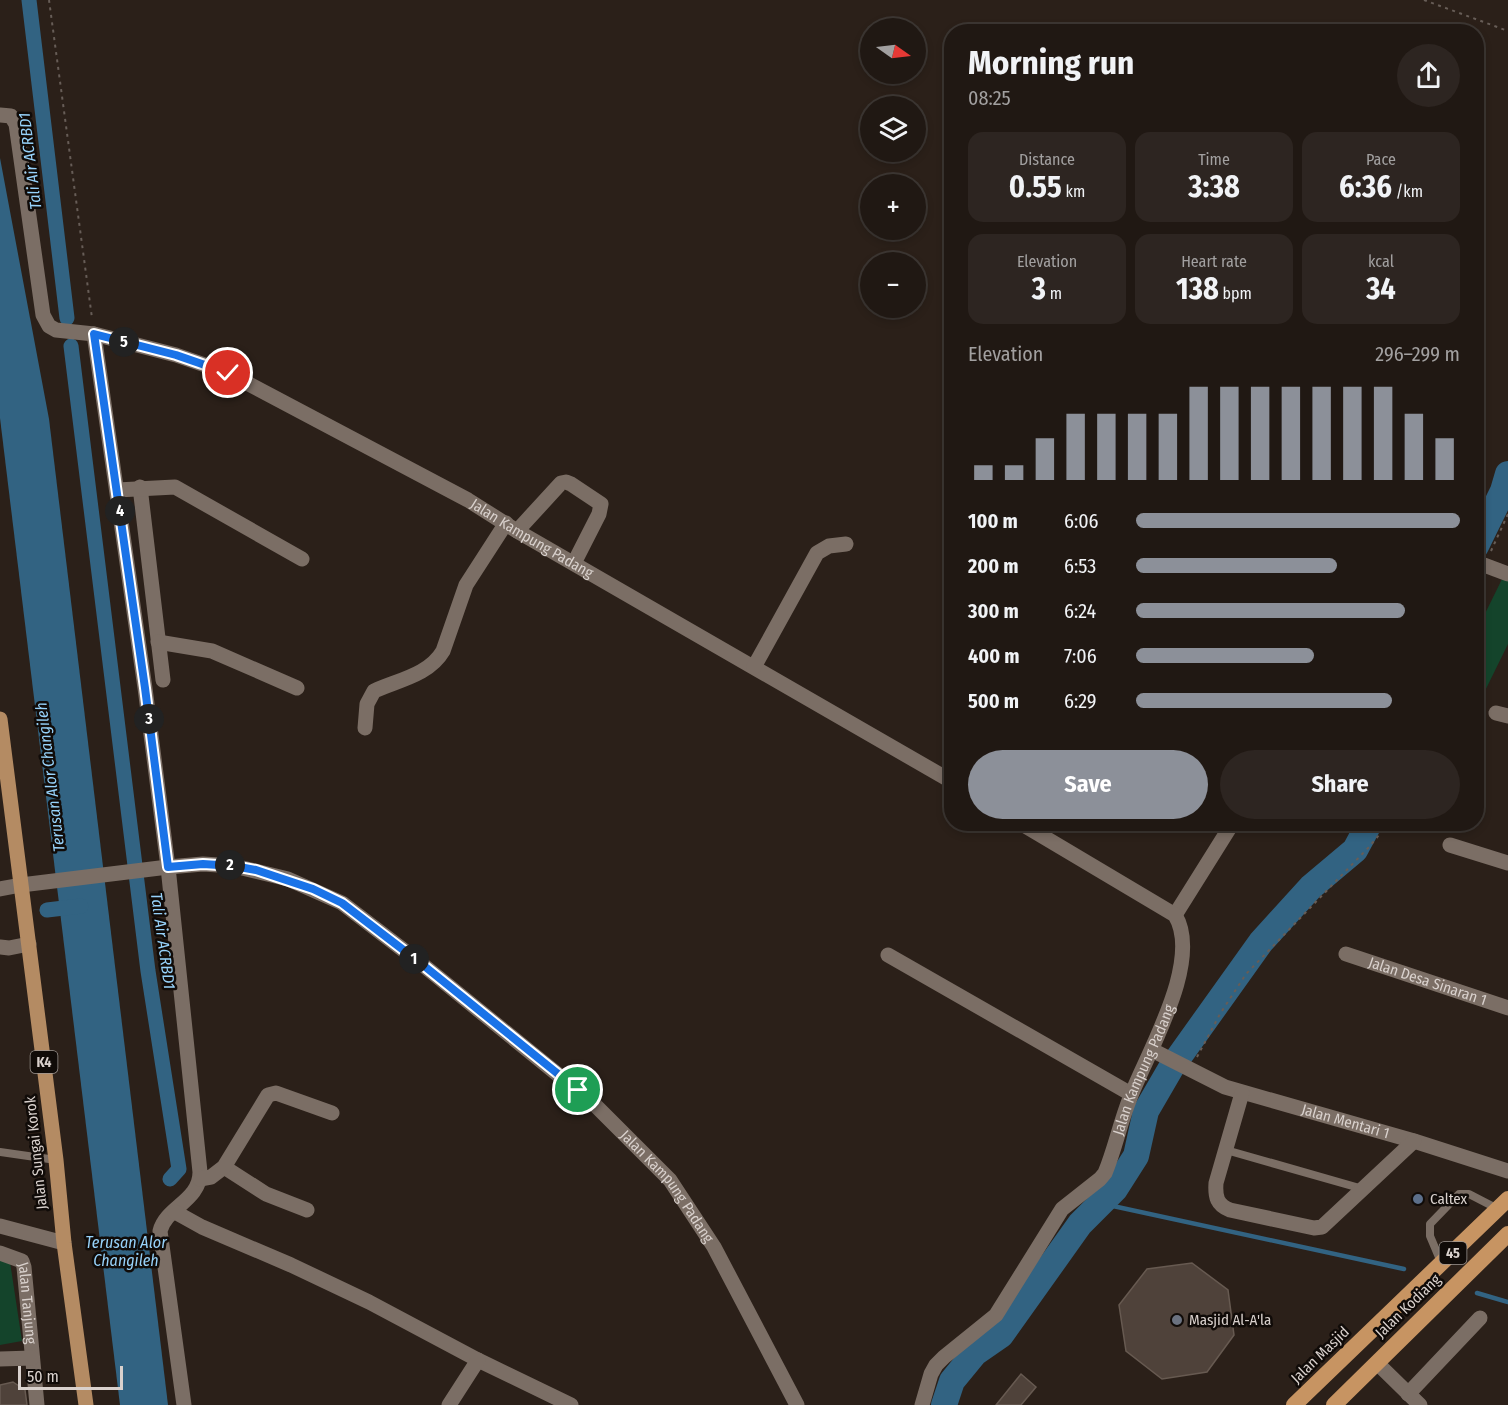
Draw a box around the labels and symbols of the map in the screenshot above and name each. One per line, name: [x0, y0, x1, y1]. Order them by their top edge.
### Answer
north arrow: [860, 18, 926, 84]
water label: Tali Air ACRBD1: [15, 111, 45, 211]
pin: 5: [109, 327, 139, 357]
pin: [202, 347, 253, 398]
street label: Jalan Kampung Padang: [467, 495, 597, 582]
pin: 4: [105, 496, 135, 526]
water label: Terusan Alor Changileh: [31, 701, 69, 853]
pin: 3: [134, 704, 164, 734]
pin: 2: [215, 850, 245, 880]
water label: Tali Air ACRBD1: [147, 891, 179, 991]
pin: 1: [399, 944, 429, 974]
street label: Jalan Desa Sinaran 1: [1366, 953, 1489, 1009]
street label: Jalan Kampung Padang: [1109, 1002, 1178, 1137]
road number: K4: [30, 1051, 57, 1073]
pin: [552, 1064, 603, 1115]
street label: Jalan Sungai Korok: [21, 1095, 51, 1211]
street label: Jalan Mentari 1: [1299, 1100, 1391, 1142]
street label: Jalan Kampung Padang: [616, 1126, 718, 1246]
place label: Caltex: [1430, 1190, 1468, 1208]
marker: Caltex: [1411, 1192, 1425, 1206]
water label: Terusan Alor Changileh: [85, 1233, 167, 1270]
road number: 45: [1440, 1242, 1466, 1264]
street label: Jalan Tanjung: [14, 1260, 40, 1345]
street label: Jalan Kodiang: [1372, 1270, 1444, 1342]
place label: Masjid Al-A'la: [1189, 1311, 1271, 1329]
marker: Masjid Al-A'la: [1170, 1313, 1184, 1327]
street label: Jalan Masjid: [1287, 1323, 1353, 1387]
scale bar: [18, 1363, 123, 1390]

